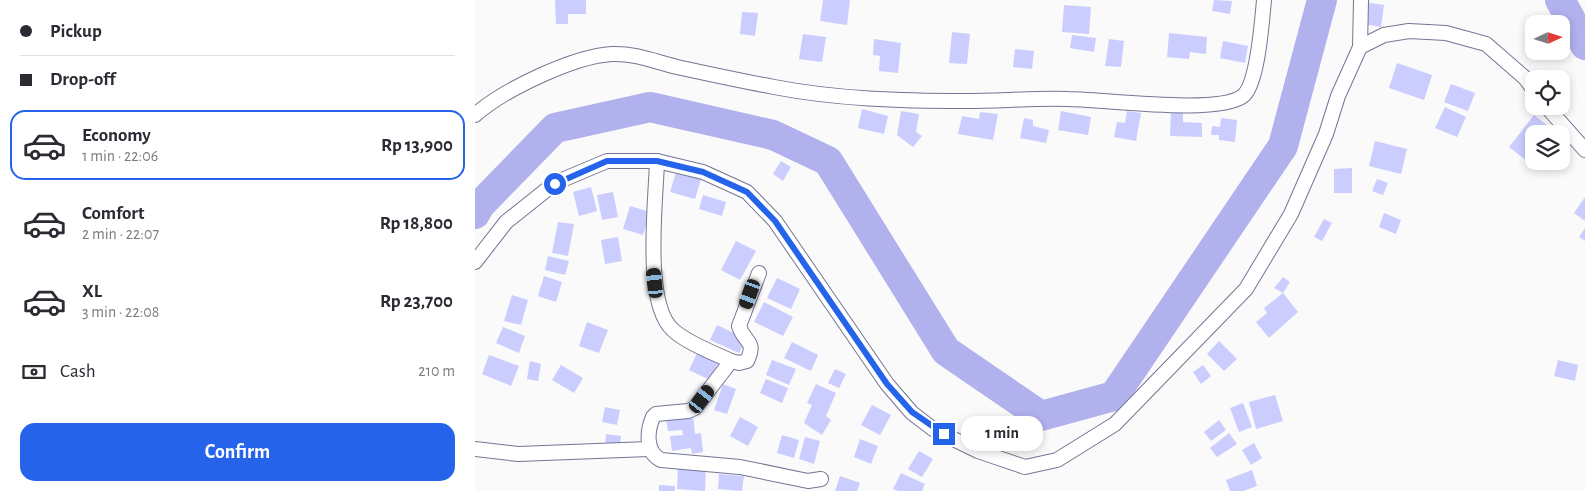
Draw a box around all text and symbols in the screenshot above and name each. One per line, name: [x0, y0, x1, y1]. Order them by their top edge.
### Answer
north arrow: [1525, 15, 1570, 60]
map controls: [1525, 15, 1570, 170]
text: Pickup: [50, 22, 102, 41]
text: Drop-off: [50, 70, 115, 89]
button: locate: [1525, 70, 1570, 115]
icon: car: [22, 123, 67, 168]
button: layers: [1525, 125, 1570, 170]
text: Economy: [82, 126, 151, 145]
text: Rp 13,900: [381, 136, 453, 155]
text: 1 min · 22:06: [82, 148, 158, 164]
route start: [544, 173, 566, 195]
icon: car: [22, 201, 67, 246]
text: Comfort: [82, 204, 144, 223]
text: Rp 18,800: [380, 214, 453, 233]
text: 2 min · 22:07: [82, 226, 159, 242]
car: [645, 267, 664, 299]
car: [737, 277, 762, 311]
icon: car: [22, 279, 67, 324]
text: XL: [82, 282, 102, 301]
text: Rp 23,700: [380, 292, 453, 311]
text: 3 min · 22:08: [82, 304, 159, 320]
icon: cash: [20, 358, 48, 386]
text: Cash: [60, 362, 96, 381]
text: 210 m: [418, 363, 455, 379]
car: [686, 383, 717, 415]
callout: 1 min: [961, 416, 1044, 452]
button: Confirm: [20, 423, 455, 481]
route end: [933, 423, 955, 445]
text: 1 min: [985, 425, 1019, 441]

